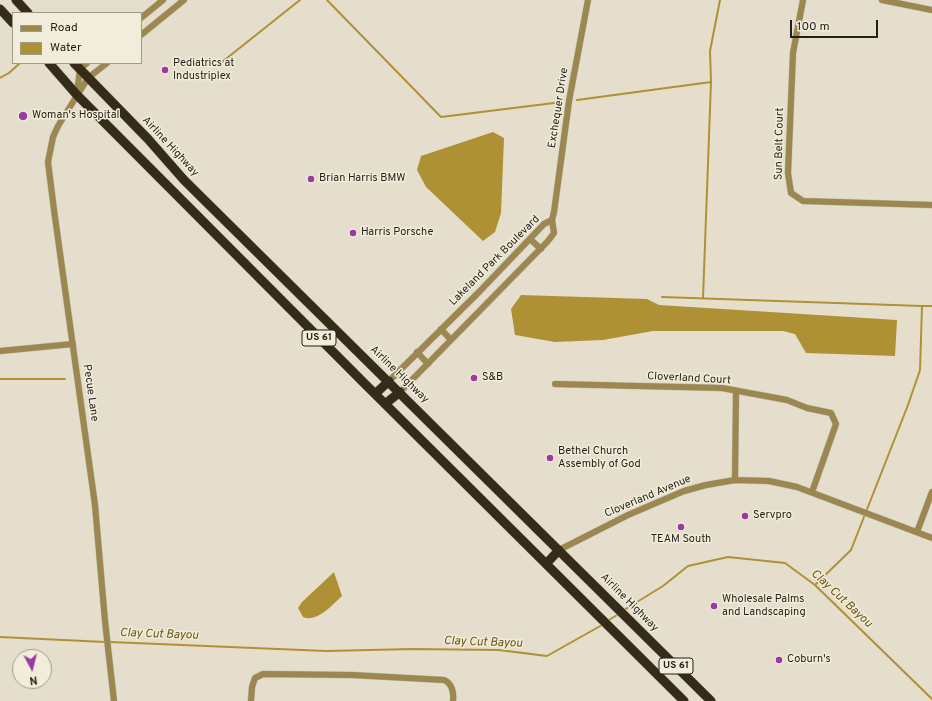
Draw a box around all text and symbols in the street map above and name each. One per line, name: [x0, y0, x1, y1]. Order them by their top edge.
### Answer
legend: [12, 12, 142, 64]
scale bar: [792, 12, 880, 38]
text: 100 m: [797, 19, 830, 35]
text: Road: [50, 20, 78, 36]
text: Water: [50, 40, 82, 56]
place label: Pediatrics at Industriplex: [173, 57, 234, 83]
marker: Pediatrics at Industriplex: [160, 65, 170, 75]
street label: Exchequer Drive: [546, 67, 572, 149]
street label: Sun Belt Court: [773, 108, 787, 180]
place label: Woman's Hospital: [32, 109, 119, 123]
marker: Woman's Hospital: [17, 110, 29, 122]
street label: Airline Highway: [139, 114, 201, 180]
place label: Brian Harris BMW: [319, 172, 405, 186]
marker: Brian Harris BMW: [306, 174, 316, 184]
street label: Lakeland Park Boulevard: [447, 213, 543, 309]
place label: Harris Porsche: [361, 226, 433, 240]
marker: Harris Porsche: [348, 228, 358, 238]
road number: US 61: [302, 330, 336, 346]
street label: Airline Highway: [367, 343, 431, 407]
street label: Pecue Lane: [79, 364, 101, 422]
street label: Cloverland Court: [647, 370, 731, 388]
place label: S&B: [482, 371, 503, 385]
marker: S&B: [469, 373, 479, 383]
place label: Bethel Church Assembly of God: [558, 445, 641, 471]
marker: Bethel Church Assembly of God: [545, 453, 555, 463]
street label: Cloverland Avenue: [603, 473, 693, 521]
place label: Servpro: [753, 509, 792, 523]
marker: Servpro: [740, 511, 750, 521]
marker: TEAM South: [676, 522, 686, 532]
place label: TEAM South: [651, 533, 711, 547]
water label: Clay Cut Bayou: [807, 567, 875, 631]
street label: Airline Highway: [597, 571, 661, 635]
place label: Wholesale Palms and Landscaping: [722, 593, 806, 619]
marker: Wholesale Palms and Landscaping: [709, 601, 719, 611]
water label: Clay Cut Bayou: [119, 626, 199, 644]
water label: Clay Cut Bayou: [443, 634, 523, 652]
north arrow: [12, 649, 52, 689]
place label: Coburn's: [787, 653, 831, 667]
marker: Coburn's: [774, 655, 784, 665]
road number: US 61: [659, 658, 693, 674]
text: N: [29, 672, 38, 687]

